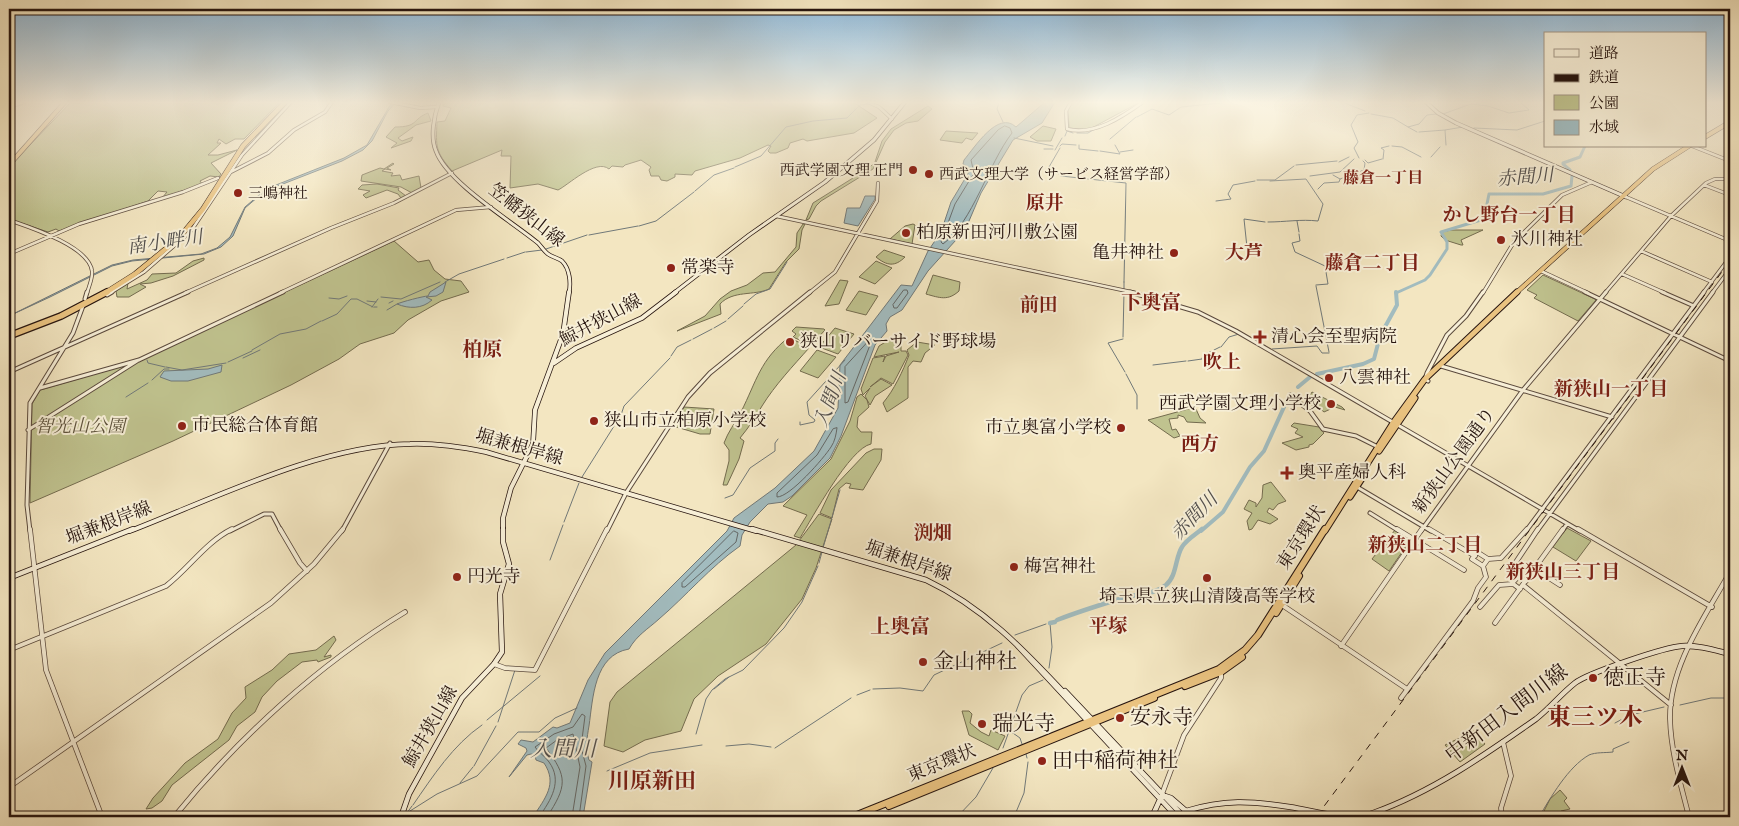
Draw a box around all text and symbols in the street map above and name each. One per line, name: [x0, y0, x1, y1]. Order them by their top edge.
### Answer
legend: [1544, 32, 1706, 148]
text: 道路: [1589, 44, 1619, 63]
text: 鉄道: [1589, 68, 1619, 87]
text: 公園: [1589, 94, 1619, 113]
text: 水域: [1589, 118, 1619, 137]
place label: 西武学園文理 正門: [780, 161, 903, 180]
water label: 赤間川: [1496, 163, 1556, 192]
marker: 西武学園文理 正門: [907, 164, 919, 176]
place label: 西武文理大学（サービス経営学部）: [939, 165, 1179, 184]
marker: 西武文理大学（サービス経営学部）: [923, 168, 935, 180]
district label: 藤倉一丁目: [1343, 169, 1423, 189]
street label: 笠幡狭山線: [483, 179, 569, 253]
place label: 三嶋神社: [248, 184, 308, 203]
marker: 三嶋神社: [232, 187, 244, 199]
district label: 原井: [1026, 192, 1064, 216]
district label: かし野台一丁目: [1442, 204, 1576, 228]
place label: 柏原新田河川敷公園: [916, 222, 1078, 245]
water label: 南小畔川: [126, 226, 206, 260]
marker: 柏原新田河川敷公園: [900, 227, 912, 239]
place label: 氷川神社: [1511, 229, 1583, 252]
marker: 氷川神社: [1495, 234, 1507, 246]
place label: 亀井神社: [1092, 242, 1164, 265]
district label: 大芦: [1225, 242, 1263, 266]
marker: 亀井神社: [1168, 247, 1180, 259]
district label: 藤倉二丁目: [1324, 252, 1420, 276]
place label: 常楽寺: [681, 257, 735, 280]
marker: 常楽寺: [665, 262, 677, 274]
street label: 鯨井狭山線: [556, 290, 646, 352]
district label: 下奥富: [1121, 291, 1181, 316]
district label: 前田: [1020, 294, 1058, 318]
place label: 清心会至聖病院: [1271, 326, 1397, 349]
marker: 清心会至聖病院: [1253, 330, 1267, 344]
place label: 狭山リバーサイド野球場: [800, 331, 996, 354]
marker: 狭山リバーサイド野球場: [784, 336, 796, 348]
district label: 柏原: [462, 338, 502, 363]
district label: 吹上: [1203, 351, 1241, 375]
water label: 入間川: [810, 367, 853, 431]
place label: 八雲神社: [1339, 367, 1411, 390]
marker: 八雲神社: [1323, 372, 1335, 384]
district label: 新狭山一丁目: [1554, 378, 1668, 402]
place label: 西武学園文理小学校: [1159, 393, 1321, 416]
marker: 西武学園文理小学校: [1325, 398, 1337, 410]
street label: 新狭山公園通り: [1409, 403, 1501, 519]
place label: 狭山市立柏原小学校: [604, 410, 766, 433]
place label: 市民総合体育館: [192, 415, 318, 438]
marker: 狭山市立柏原小学校: [588, 415, 600, 427]
park label: 智光山公園: [35, 416, 128, 439]
place label: 市立奥富小学校: [985, 417, 1111, 440]
marker: 市民総合体育館: [176, 420, 188, 432]
marker: 市立奥富小学校: [1115, 422, 1127, 434]
street label: 堀兼根岸線: [473, 425, 565, 471]
district label: 西方: [1181, 433, 1219, 457]
place label: 奥平産婦人科: [1298, 462, 1406, 485]
marker: 奥平産婦人科: [1280, 466, 1294, 480]
water label: 赤間川: [1167, 487, 1225, 546]
street label: 堀兼根岸線: [63, 497, 155, 551]
street label: 東京環状: [1273, 502, 1331, 574]
district label: 渕畑: [914, 522, 952, 546]
district label: 新狭山二丁目: [1368, 534, 1482, 558]
street label: 堀兼根岸線: [862, 536, 954, 588]
place label: 梅宮神社: [1024, 556, 1096, 579]
marker: 梅宮神社: [1008, 561, 1020, 573]
district label: 新狭山三丁目: [1506, 561, 1620, 585]
place label: 円光寺: [467, 566, 521, 589]
marker: 円光寺: [451, 571, 463, 583]
marker: 埼玉県立狭山清陵高等学校: [1201, 572, 1213, 584]
place label: 埼玉県立狭山清陵高等学校: [1099, 586, 1315, 609]
district label: 上奥富: [870, 615, 930, 640]
district label: 平塚: [1089, 615, 1127, 639]
place label: 金山神社: [933, 649, 1017, 676]
marker: 金山神社: [917, 656, 929, 668]
street label: 中新田入間川線: [1440, 659, 1574, 769]
place label: 徳正寺: [1603, 665, 1666, 692]
marker: 徳正寺: [1587, 672, 1599, 684]
street label: 鯨井狭山線: [399, 682, 463, 772]
district label: 東三ツ木: [1547, 703, 1643, 734]
place label: 安永寺: [1130, 705, 1193, 732]
place label: 瑞光寺: [992, 711, 1055, 738]
marker: 安永寺: [1114, 712, 1126, 724]
marker: 瑞光寺: [976, 718, 988, 730]
water label: 入間川: [530, 736, 598, 764]
street label: 東京環状: [904, 740, 980, 788]
north arrow: [1656, 744, 1706, 794]
text: N: [1675, 747, 1688, 765]
place label: 田中稲荷神社: [1052, 748, 1178, 775]
marker: 田中稲荷神社: [1036, 755, 1048, 767]
district label: 川原新田: [608, 768, 696, 796]

